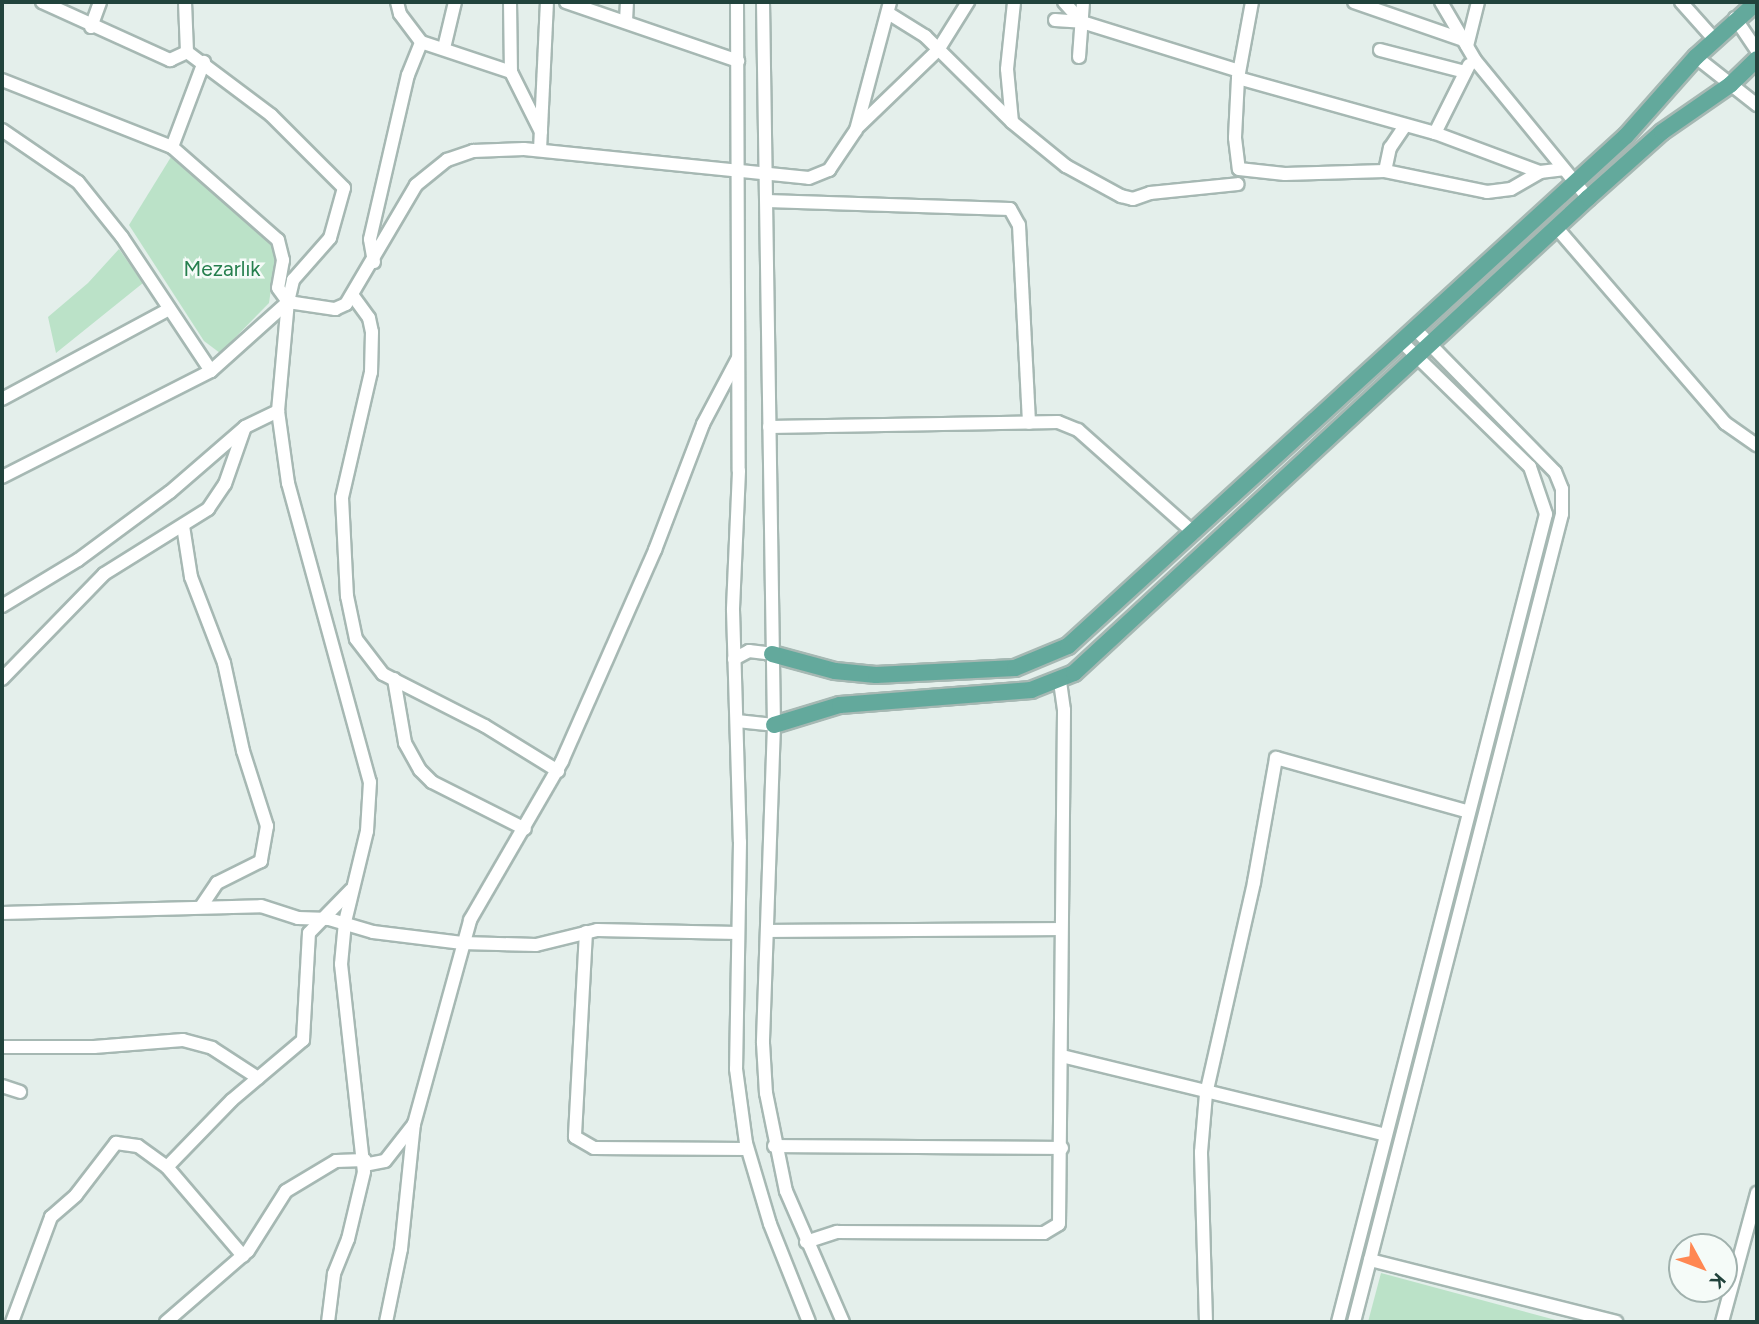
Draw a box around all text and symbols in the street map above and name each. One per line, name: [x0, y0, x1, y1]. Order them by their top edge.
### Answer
park label: Mezarlık: [183, 256, 261, 282]
north arrow: [1668, 1233, 1738, 1303]
text: K: [1705, 1268, 1731, 1293]

